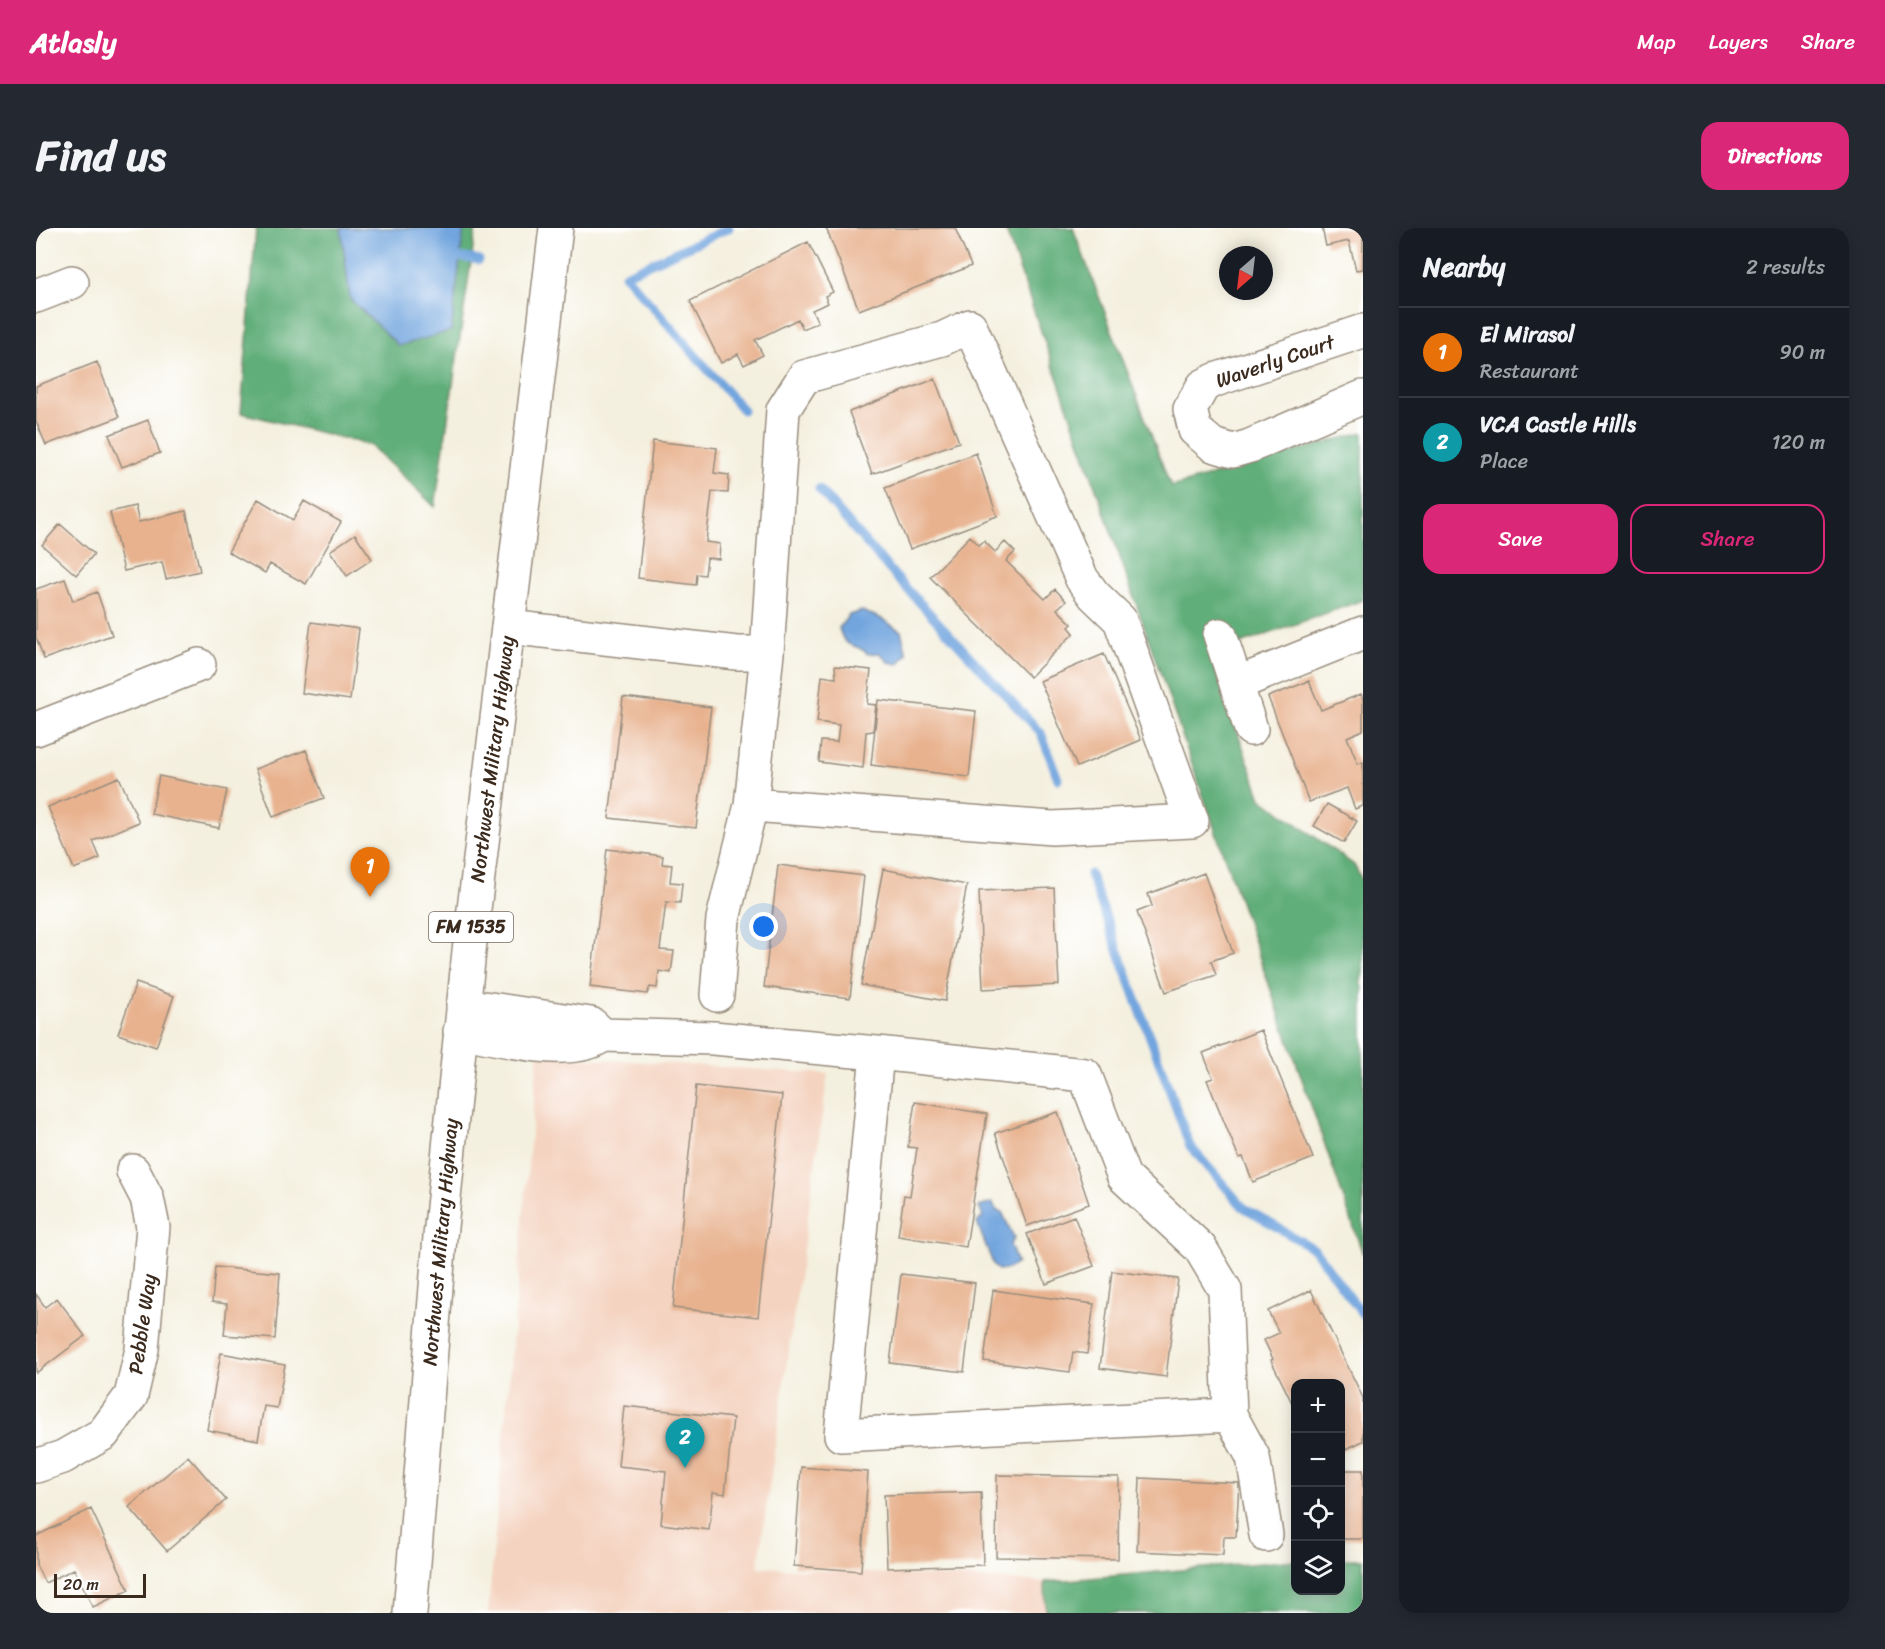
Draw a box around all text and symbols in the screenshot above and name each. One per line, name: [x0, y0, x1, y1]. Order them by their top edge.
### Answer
text: Atlasly: [30, 18, 117, 67]
text: Map: [1637, 23, 1676, 61]
text: Layers: [1709, 23, 1768, 61]
text: Share: [1801, 23, 1855, 61]
text: Find us: [36, 119, 166, 193]
button: Directions: [1701, 122, 1849, 190]
text: Nearby: [1423, 244, 1505, 290]
north arrow: [1219, 246, 1273, 300]
text: 2 results: [1746, 250, 1825, 285]
text: El Mirasol: [1480, 315, 1574, 354]
street label: Waverly Court: [1211, 324, 1340, 398]
text: 1: [1438, 335, 1447, 370]
text: 90 m: [1780, 335, 1825, 370]
text: Restaurant: [1480, 354, 1579, 389]
text: VCA Castle Hills: [1480, 405, 1636, 444]
text: 2: [1437, 425, 1448, 460]
text: 120 m: [1772, 425, 1825, 460]
text: Place: [1480, 444, 1528, 479]
button: Save: [1423, 504, 1618, 574]
button: Share: [1630, 504, 1825, 574]
street label: Northwest Military Highway: [460, 633, 525, 884]
pin: 1: [350, 848, 390, 897]
road number: FM 1535: [429, 912, 513, 942]
your location: [749, 912, 778, 941]
street label: Northwest Military Highway: [412, 1116, 469, 1367]
street label: Pebble Way: [118, 1271, 167, 1377]
map controls: [1291, 1379, 1345, 1595]
button: +: [1291, 1379, 1345, 1433]
pin: 2: [666, 1418, 704, 1468]
button: −: [1291, 1433, 1345, 1487]
button: locate: [1291, 1487, 1345, 1541]
button: layers: [1291, 1541, 1345, 1595]
text: 20 m: [63, 1570, 99, 1599]
scale bar: [54, 1571, 146, 1598]

